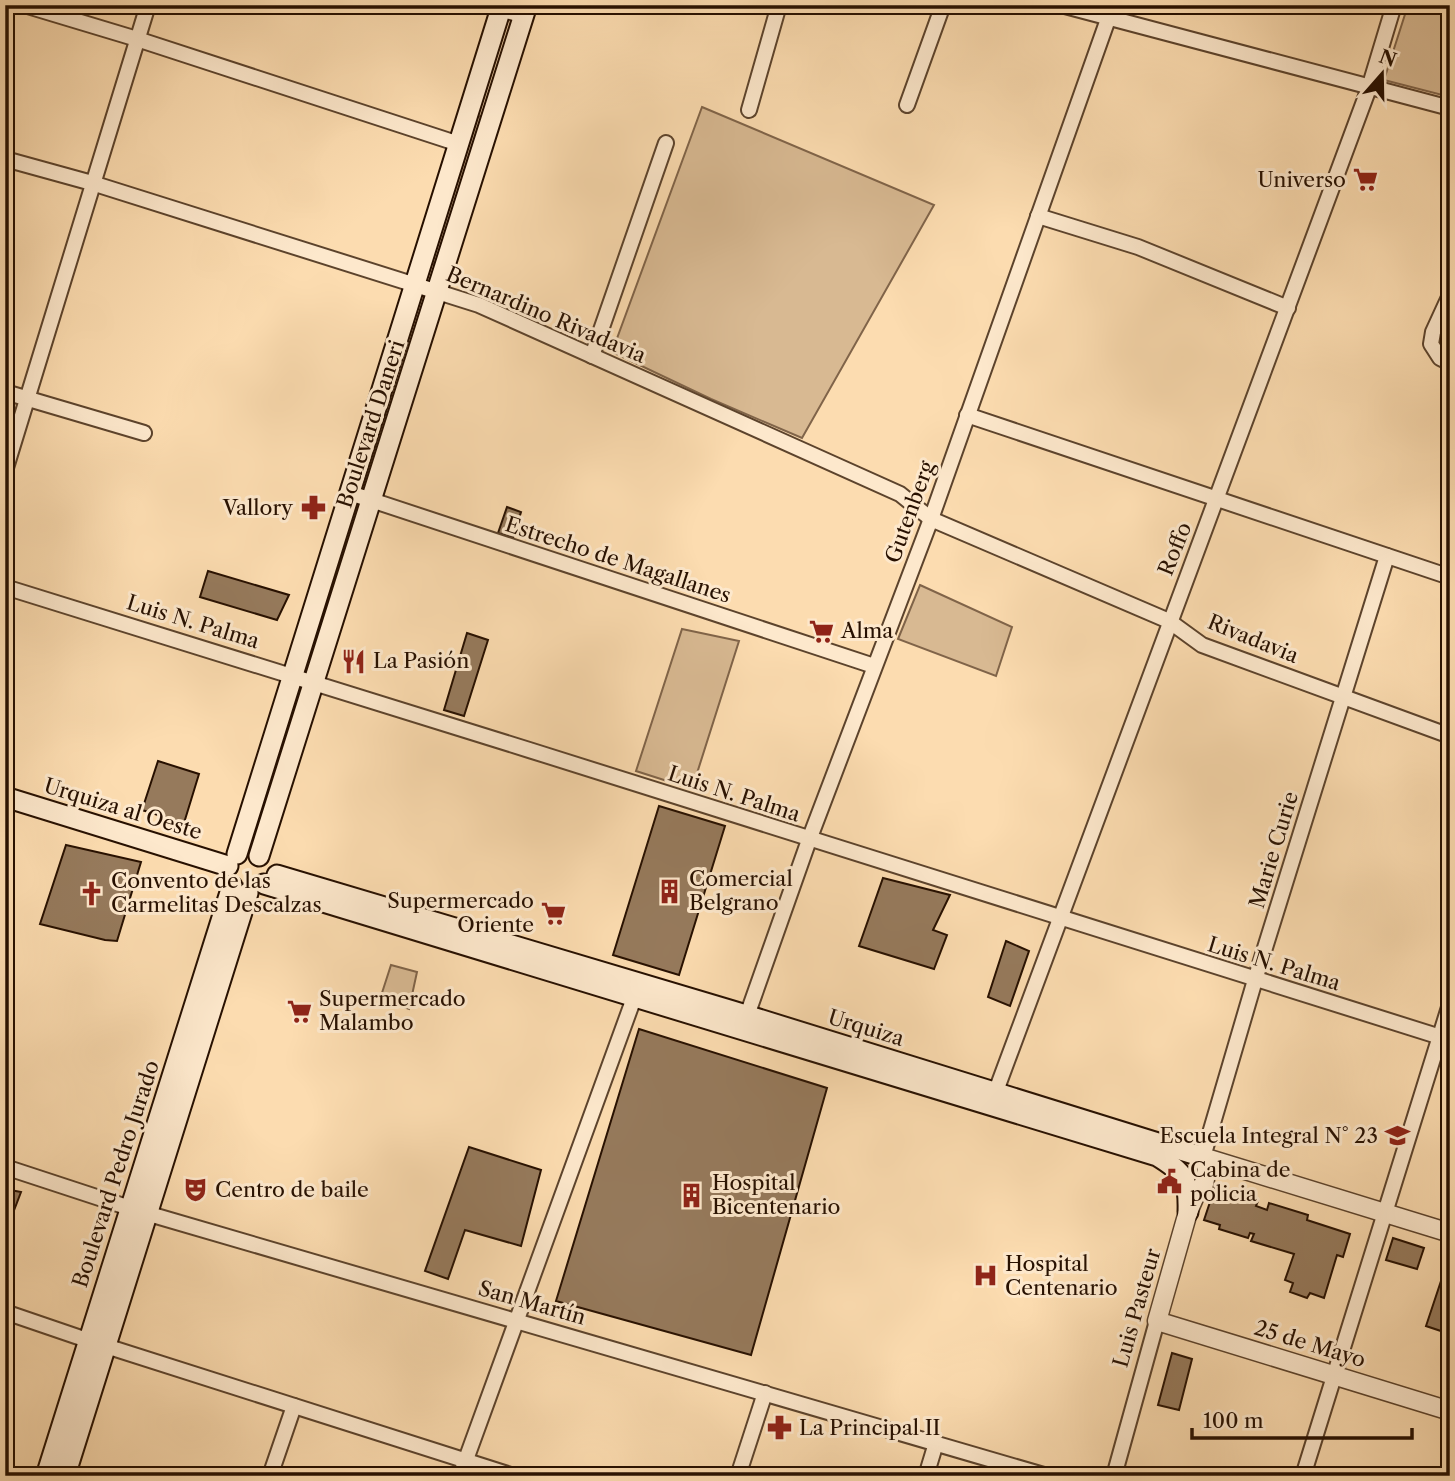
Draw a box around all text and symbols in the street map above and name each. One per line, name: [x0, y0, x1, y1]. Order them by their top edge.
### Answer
north arrow: [1346, 38, 1416, 108]
text: N: [1376, 45, 1399, 72]
supermarket icon: Universo: [1352, 166, 1380, 194]
place label: Universo: [1258, 167, 1346, 192]
street label: Bernardino Rivadavia: [443, 261, 651, 368]
street label: Boulevard Daneri: [332, 337, 409, 511]
street label: Gutenberg: [880, 457, 940, 566]
pharmacy icon: Vallory: [299, 494, 327, 522]
place label: Vallory: [222, 495, 293, 520]
street label: Estrecho de Magallanes: [502, 511, 734, 608]
street label: Roffo: [1153, 519, 1196, 579]
street label: Luis N. Palma: [124, 589, 263, 654]
street label: Rivadavia: [1204, 609, 1303, 668]
supermarket icon: Alma: [807, 617, 835, 645]
place label: Alma: [840, 618, 894, 643]
restaurant icon: La Pasión: [339, 647, 367, 675]
place label: La Pasión: [373, 648, 469, 673]
street label: Luis N. Palma: [665, 760, 804, 827]
street label: Urquiza al Oeste: [41, 773, 205, 844]
street label: Marie Curie: [1244, 788, 1303, 911]
place label: Comercial Belgrano: [689, 866, 793, 915]
place label: Convento de las Carmelitas Descalzas: [111, 868, 322, 917]
building icon: Comercial Belgrano: [655, 877, 683, 905]
church icon: Convento de las Carmelitas Descalzas: [77, 879, 105, 907]
place label: Supermercado Oriente: [387, 888, 534, 937]
supermarket icon: Supermercado Oriente: [540, 899, 568, 927]
street label: Luis N. Palma: [1205, 931, 1344, 996]
place label: Supermercado Malambo: [319, 986, 466, 1035]
supermarket icon: Supermercado Malambo: [285, 997, 313, 1025]
street label: Urquiza: [825, 1004, 908, 1051]
street label: Boulevard Pedro Jurado: [67, 1057, 164, 1291]
school or university icon: Escuela Integral N° 23: [1384, 1122, 1412, 1150]
place label: Escuela Integral N° 23: [1159, 1123, 1378, 1148]
place label: Cabina de policia: [1190, 1157, 1290, 1206]
public building icon: Cabina de policia: [1156, 1168, 1184, 1196]
place label: Hospital Bicentenario: [712, 1170, 840, 1219]
theatre icon: Centro de baile: [181, 1176, 209, 1204]
place label: Centro de baile: [215, 1177, 369, 1202]
building icon: Hospital Bicentenario: [678, 1181, 706, 1209]
street label: Luis Pasteur: [1108, 1245, 1165, 1370]
place label: Hospital Centenario: [1005, 1251, 1118, 1300]
hospital icon: Hospital Centenario: [971, 1262, 999, 1290]
street label: San Martín: [476, 1275, 589, 1330]
street label: 25 de Mayo: [1252, 1315, 1369, 1372]
scale bar: [1192, 1397, 1413, 1441]
text: 100 m: [1203, 1408, 1264, 1433]
pharmacy icon: La Principal II: [765, 1414, 793, 1442]
place label: La Principal II: [799, 1415, 941, 1440]

